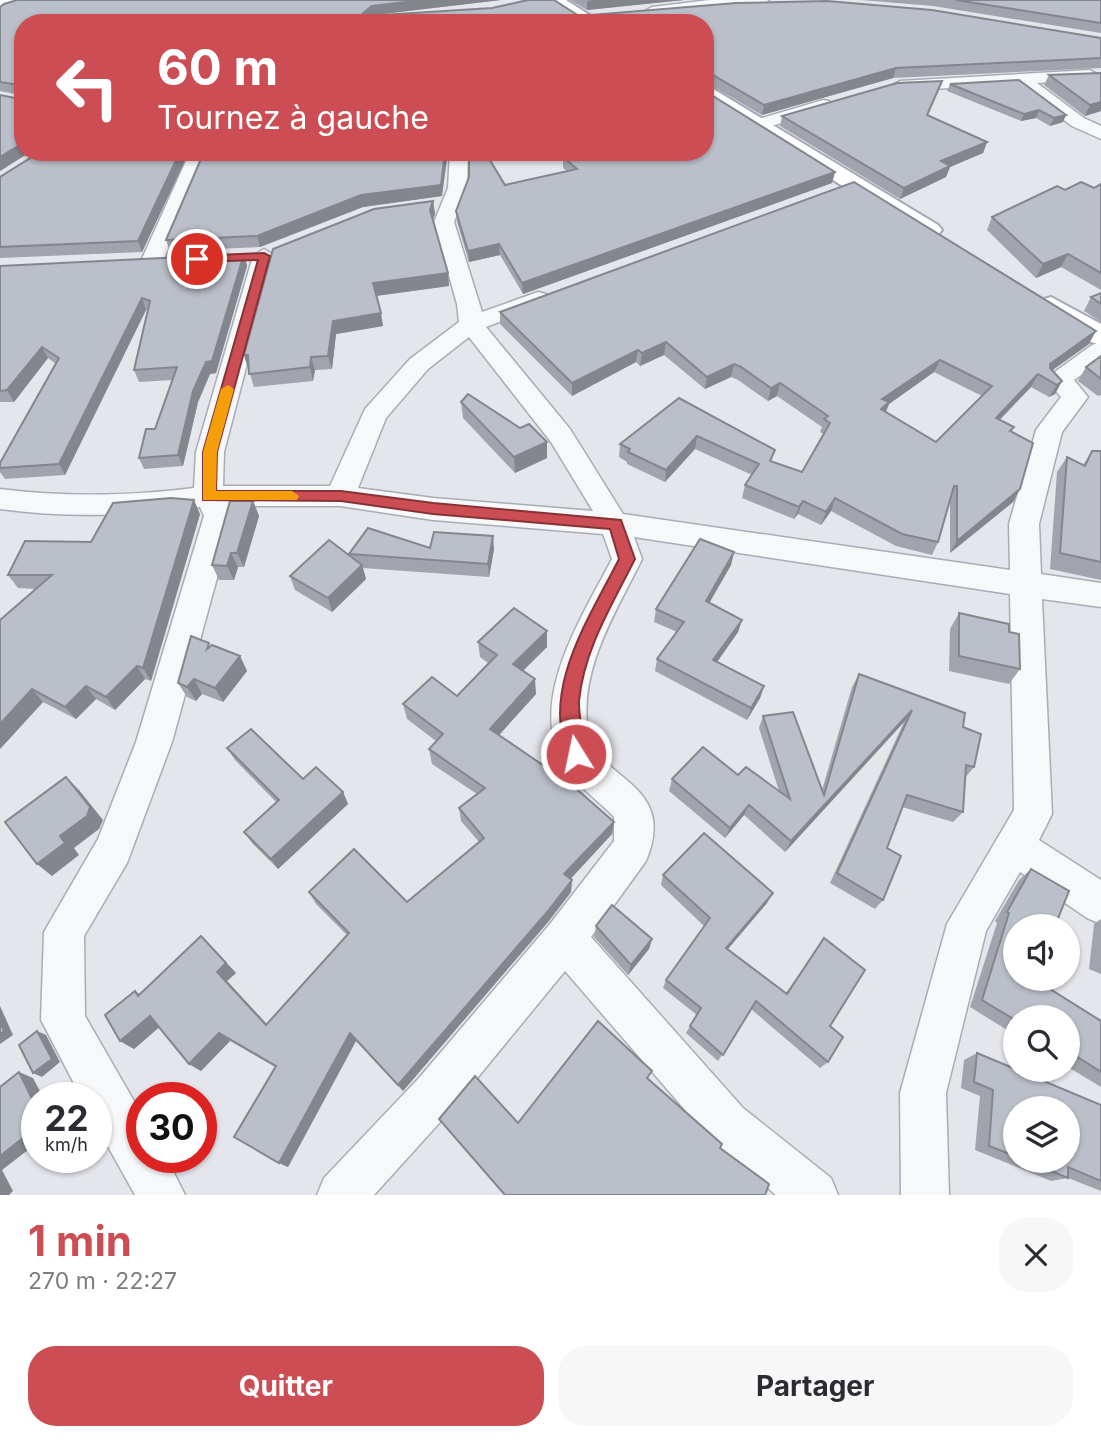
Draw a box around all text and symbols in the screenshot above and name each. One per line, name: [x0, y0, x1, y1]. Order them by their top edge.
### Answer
text: 60 m: [157, 38, 278, 97]
icon: left: [42, 42, 133, 133]
text: Tournez à gauche: [157, 98, 429, 137]
pin: [167, 229, 227, 289]
icon: arrive: [178, 240, 216, 278]
position arrow: [539, 717, 613, 791]
map controls: [1003, 914, 1080, 1173]
button: sound: [1003, 914, 1080, 991]
button: search: [1003, 1005, 1080, 1082]
speed limit sign: 30: [126, 1082, 217, 1173]
button: layers: [1003, 1096, 1080, 1173]
text: 22: [44, 1097, 89, 1139]
text: km/h: [45, 1134, 88, 1155]
text: 1 min: [28, 1215, 132, 1266]
button: close: [999, 1218, 1073, 1292]
text: 270 m · 22:27: [28, 1267, 177, 1295]
button: Quitter: [28, 1346, 544, 1426]
button: Partager: [558, 1346, 1073, 1426]

